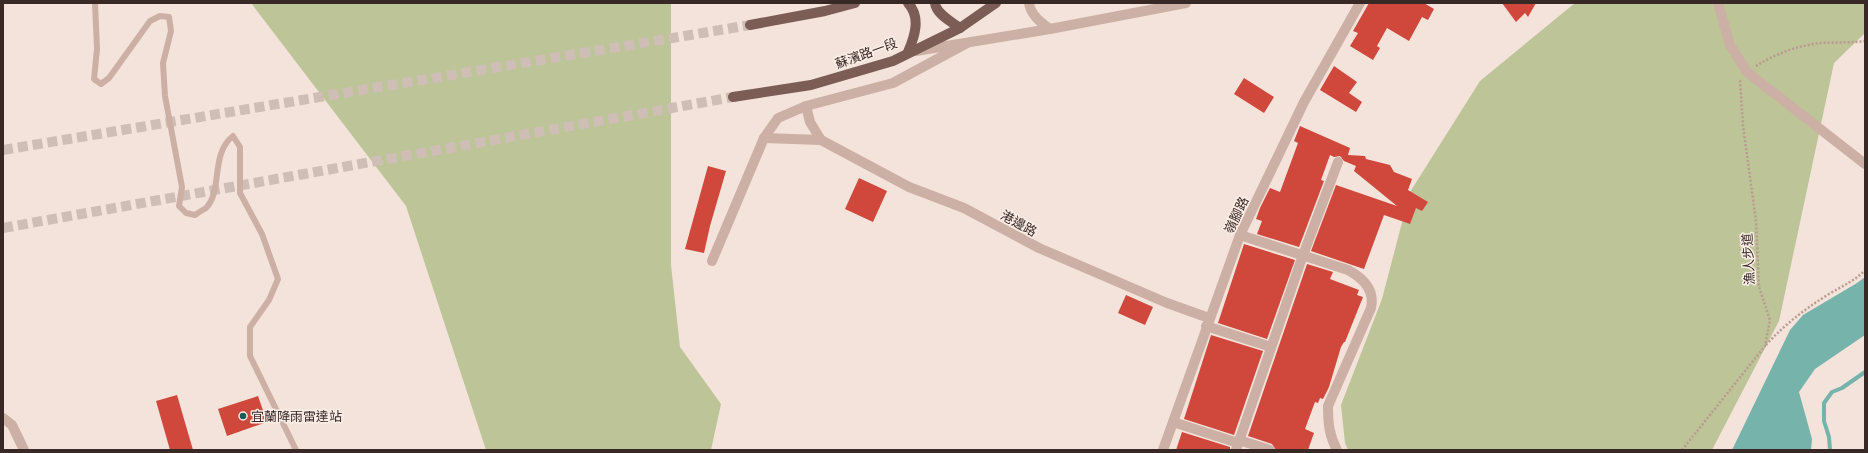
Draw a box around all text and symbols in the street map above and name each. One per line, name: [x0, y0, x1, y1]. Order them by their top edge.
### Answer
street label: 蘇濱路一段: [833, 34, 899, 72]
street label: 嶺腳路: [1221, 194, 1251, 236]
street label: 港邊路: [998, 207, 1040, 239]
street label: 漁人步道: [1739, 233, 1757, 285]
place label: 宜蘭降雨雷達站: [251, 408, 342, 424]
marker: 宜蘭降雨雷達站: [238, 411, 248, 421]

